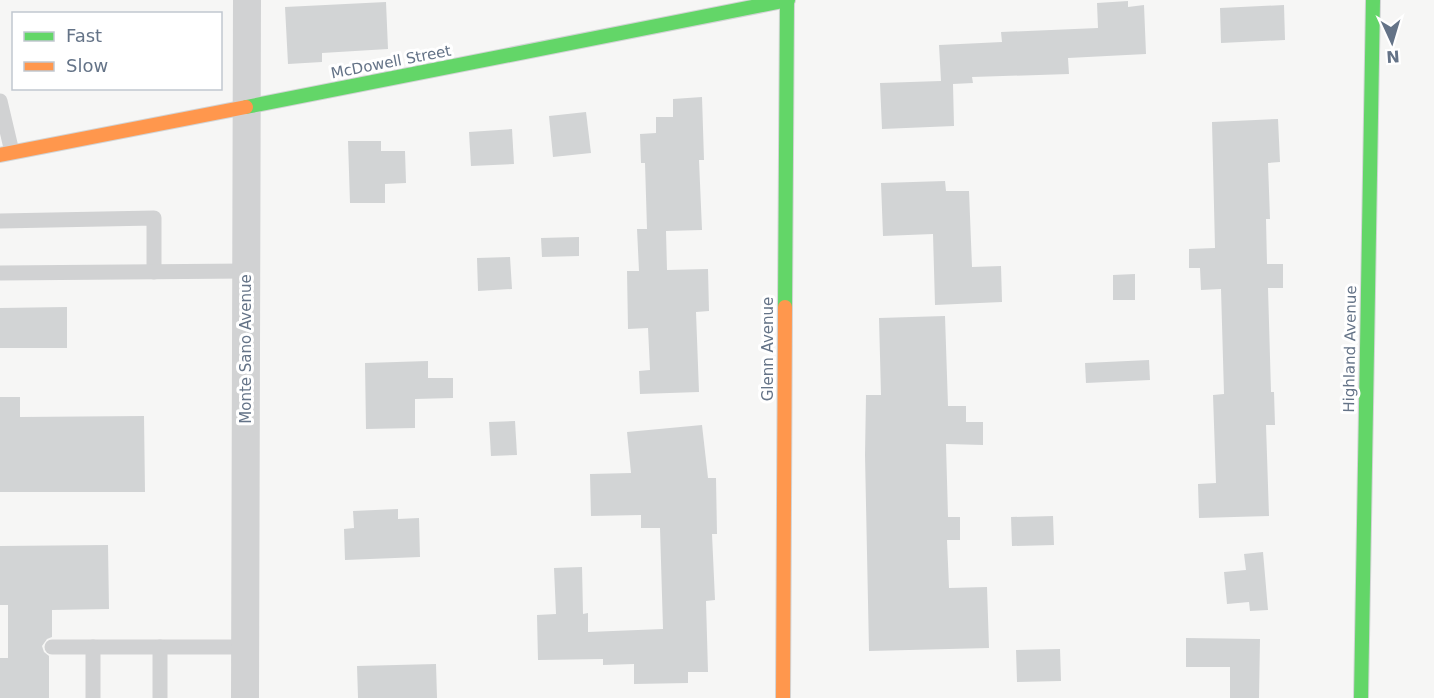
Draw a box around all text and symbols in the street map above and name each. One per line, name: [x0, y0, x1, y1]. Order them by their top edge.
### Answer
legend: [12, 12, 222, 90]
north arrow: [1362, 12, 1422, 72]
text: Fast: [66, 25, 102, 46]
street label: McDowell Street: [329, 41, 453, 82]
text: N: [1386, 47, 1400, 66]
text: Slow: [66, 55, 108, 76]
street label: Monte Sano Avenue: [237, 274, 255, 424]
street label: Highland Avenue: [1340, 285, 1360, 413]
street label: Glenn Avenue: [759, 297, 777, 401]

